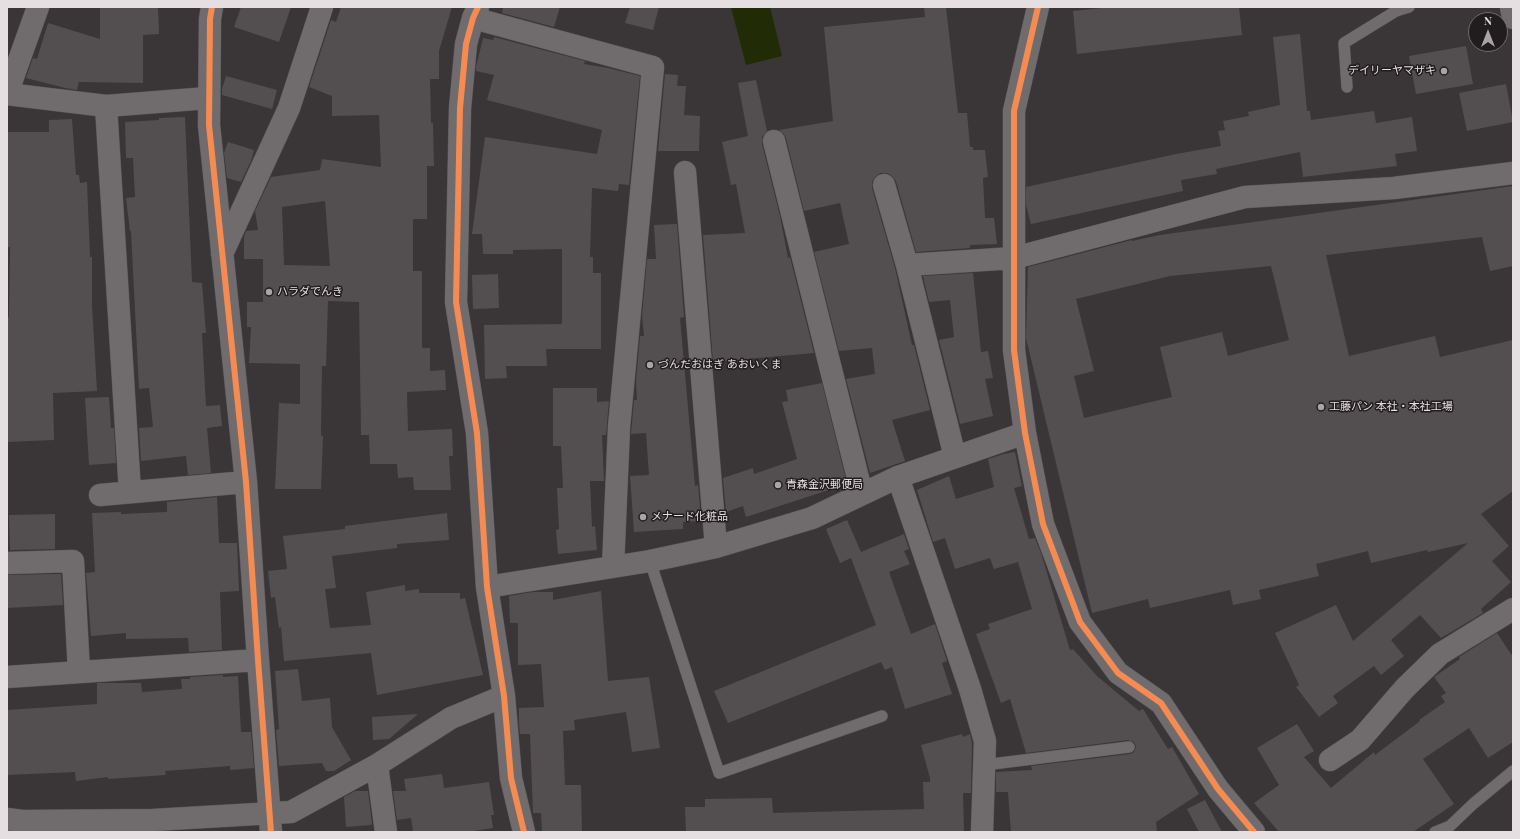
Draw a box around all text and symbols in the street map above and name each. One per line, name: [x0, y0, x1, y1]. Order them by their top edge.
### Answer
north arrow: [1468, 12, 1508, 52]
text: N: [1484, 13, 1492, 28]
place label: デイリーヤマザキ: [1348, 64, 1436, 78]
marker: デイリーヤマザキ: [1439, 66, 1449, 76]
place label: ハラダでんき: [277, 285, 343, 299]
marker: ハラダでんき: [264, 287, 274, 297]
place label: づんだおはぎ あおいくま: [658, 358, 782, 372]
marker: づんだおはぎ あおいくま: [645, 360, 655, 370]
place label: 工藤パン 本社・本社工場: [1329, 400, 1453, 414]
marker: 工藤パン 本社・本社工場: [1316, 402, 1326, 412]
place label: 青森金沢郵便局: [786, 478, 863, 492]
marker: 青森金沢郵便局: [773, 480, 783, 490]
place label: メナード化粧品: [651, 510, 728, 524]
marker: メナード化粧品: [638, 512, 648, 522]

